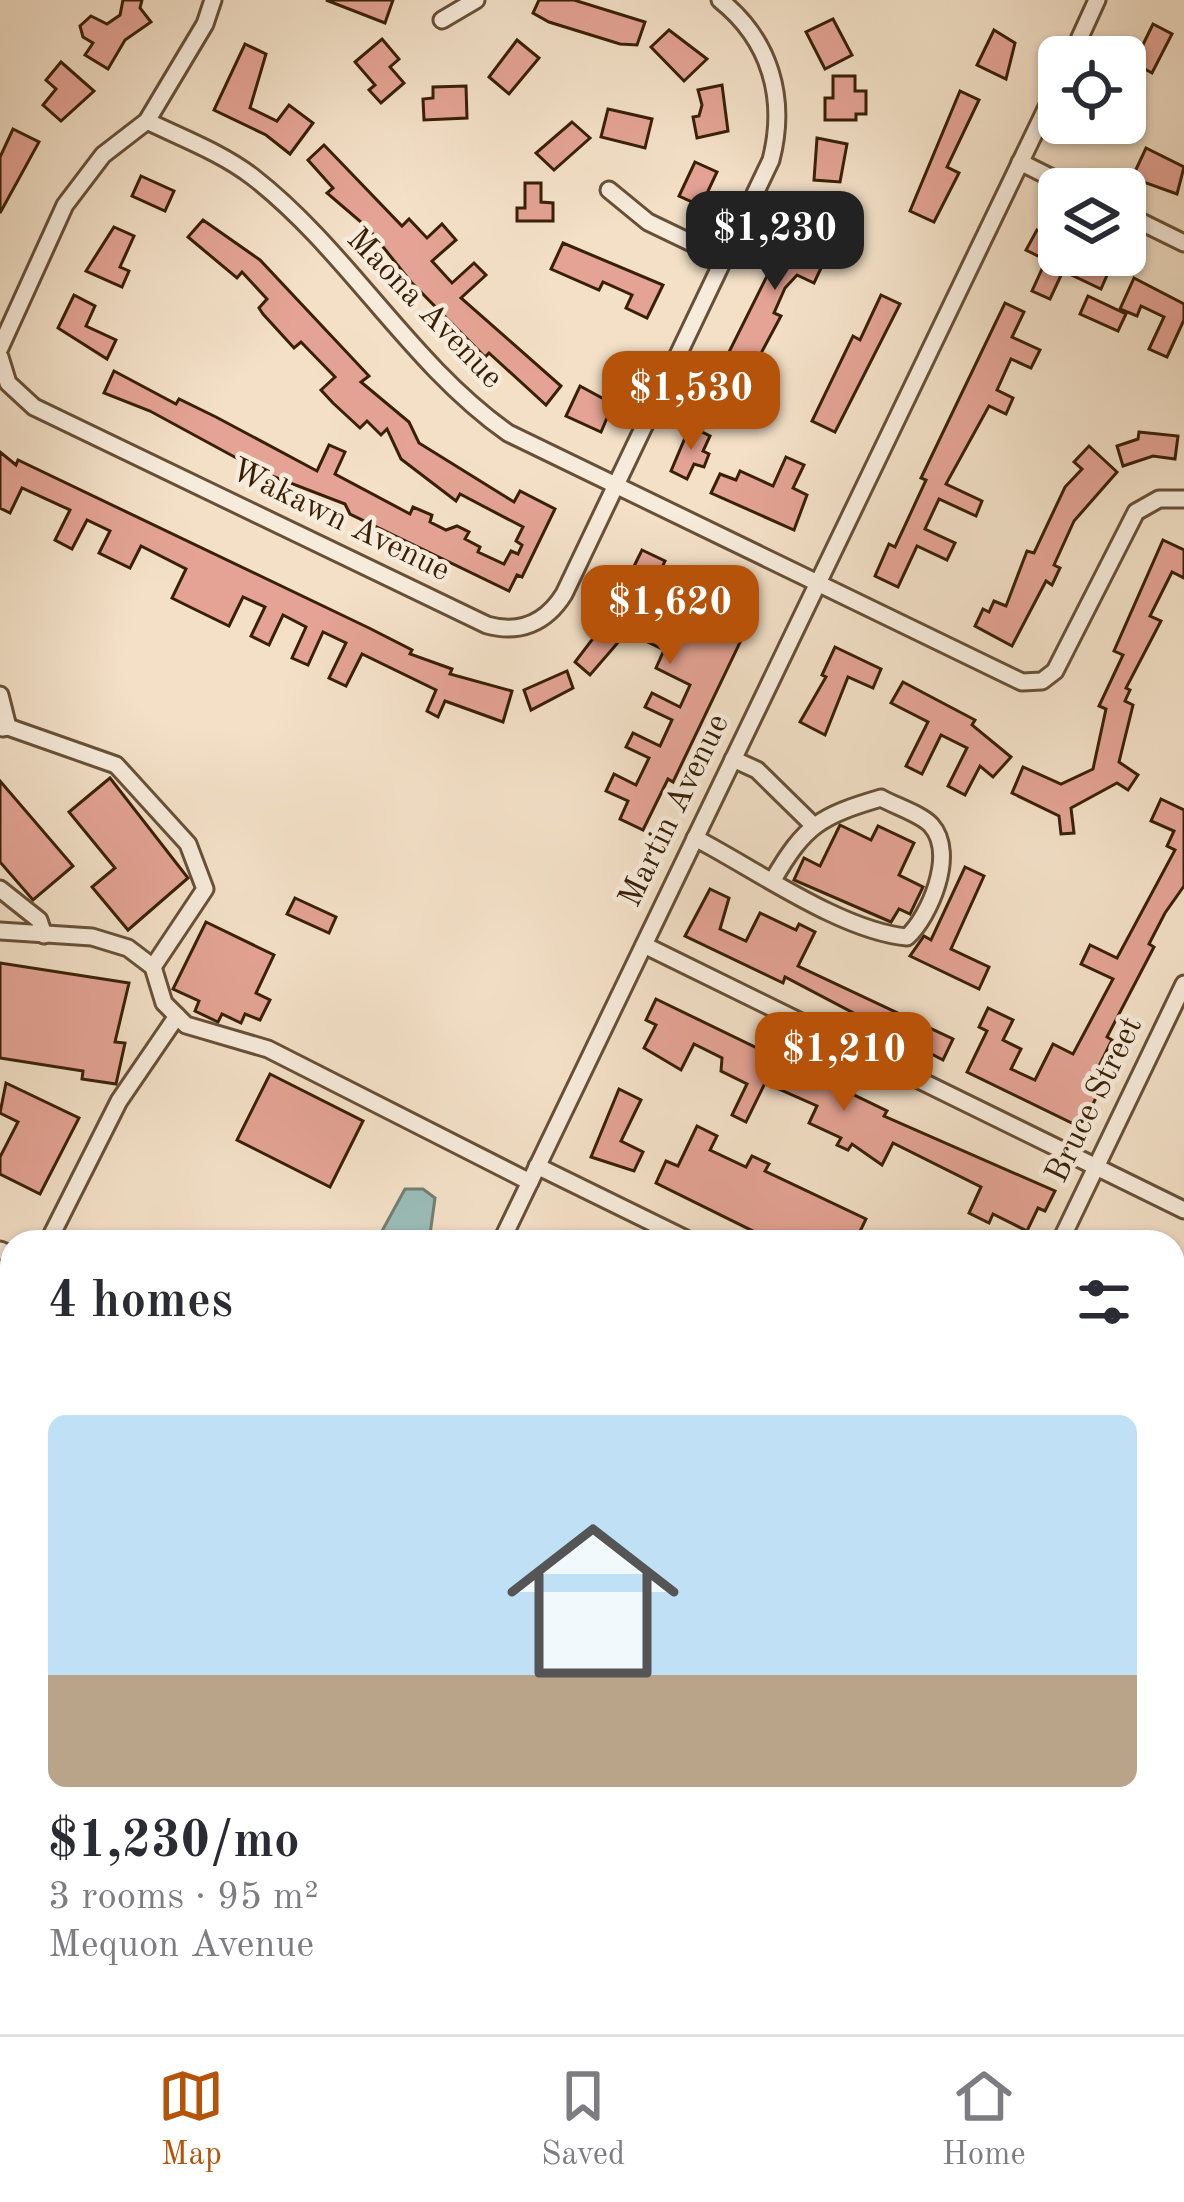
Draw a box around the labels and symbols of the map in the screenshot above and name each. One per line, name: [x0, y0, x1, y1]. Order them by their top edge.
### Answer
pin: $1,230: [677, 191, 873, 293]
street label: Maona Avenue: [340, 223, 508, 395]
pin: $1,530: [593, 351, 789, 453]
street label: Wakawn Avenue: [225, 454, 455, 588]
pin: $1,620: [572, 565, 768, 667]
street label: Martin Avenue: [614, 709, 736, 913]
pin: $1,210: [746, 1012, 942, 1114]
street label: Bruce Street: [1041, 1012, 1149, 1188]

